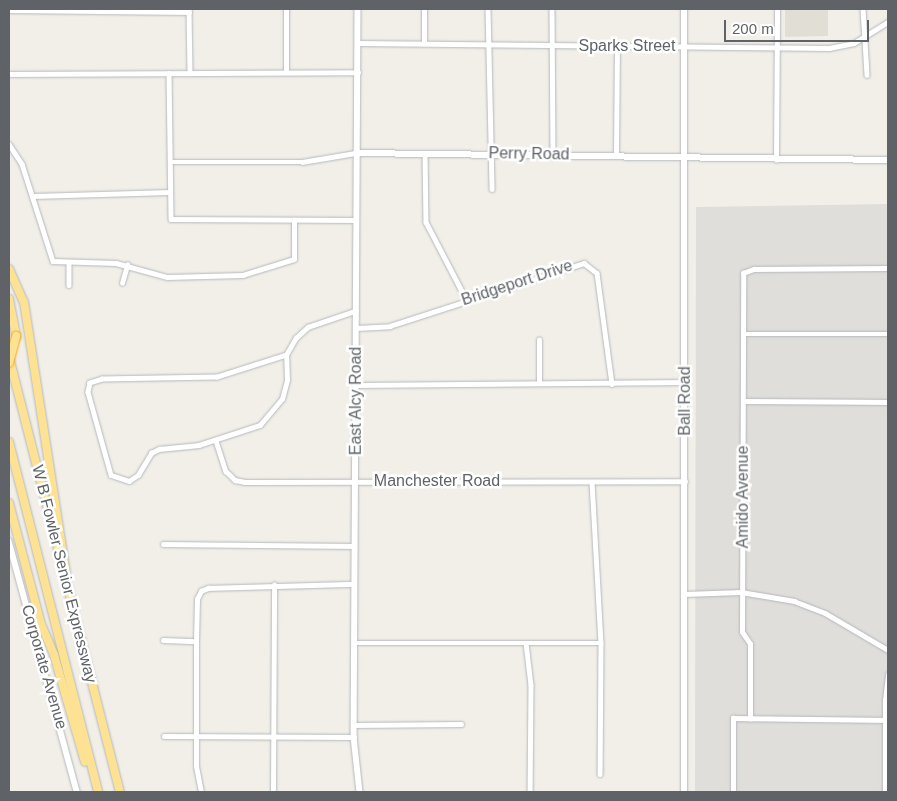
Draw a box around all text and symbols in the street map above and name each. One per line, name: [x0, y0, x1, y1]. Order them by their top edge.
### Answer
scale bar: [727, 10, 872, 42]
text: 200 m: [732, 20, 774, 37]
street label: Sparks Street: [579, 36, 675, 56]
street label: Perry Road: [488, 144, 570, 164]
street label: Bridgeport Drive: [459, 256, 575, 310]
street label: East Alcy Road: [346, 346, 366, 456]
street label: Ball Road: [675, 366, 695, 436]
street label: Amido Avenue: [733, 445, 753, 549]
street label: W B Fowler Senior Expressway: [28, 463, 100, 685]
street label: Manchester Road: [374, 471, 500, 491]
street label: Corporate Avenue: [17, 602, 71, 732]

